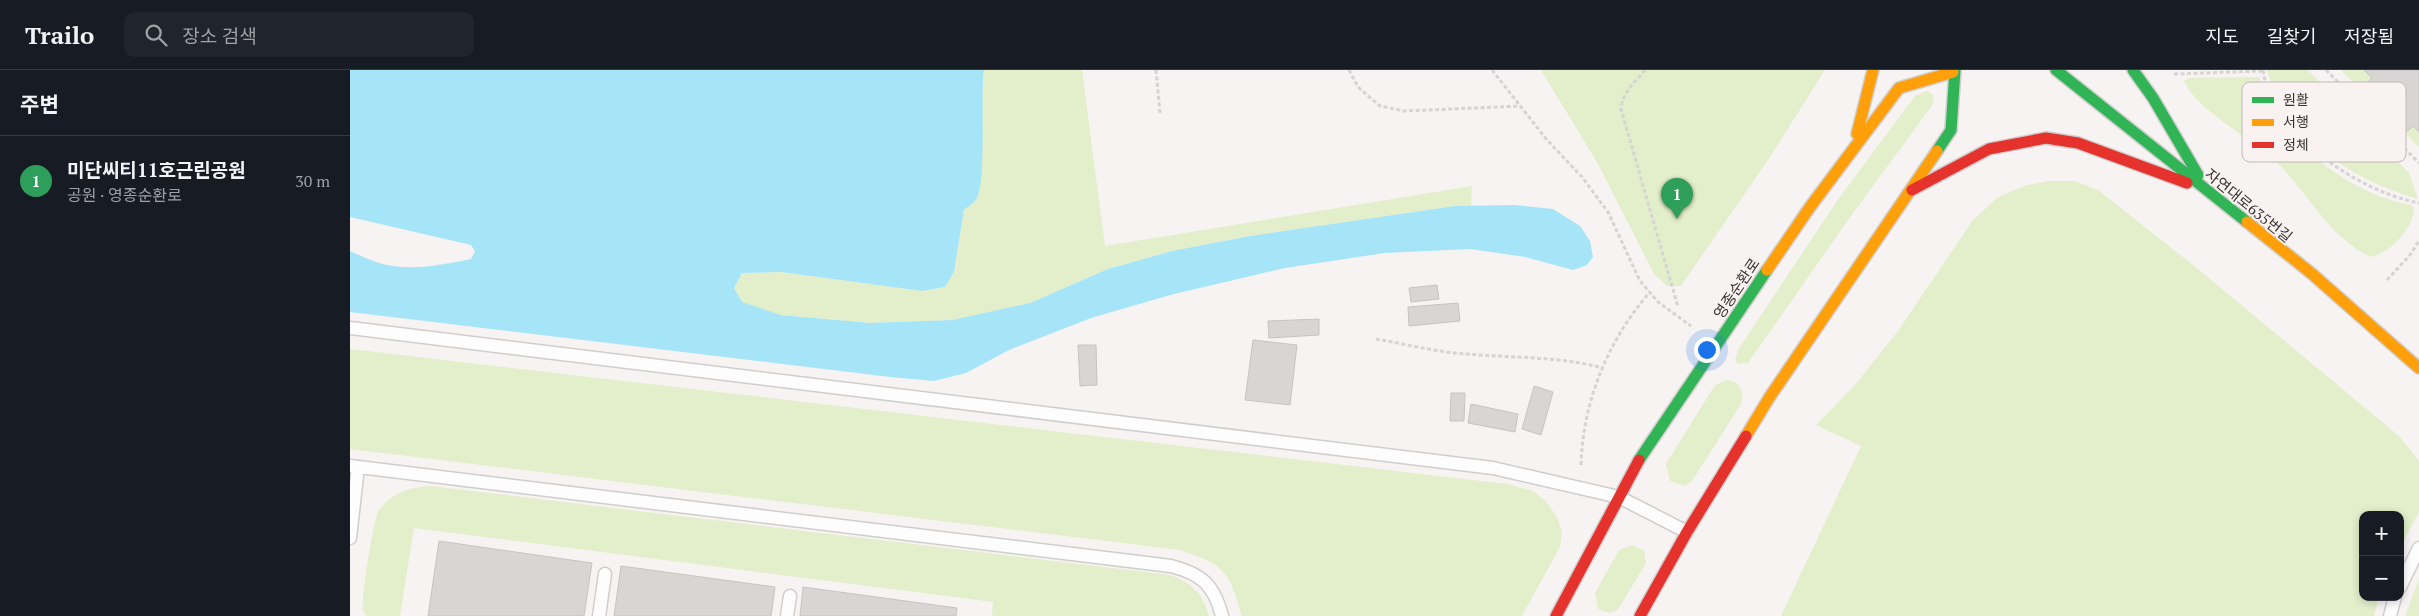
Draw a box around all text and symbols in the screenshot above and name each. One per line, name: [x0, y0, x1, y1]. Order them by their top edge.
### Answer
search box: [124, 12, 474, 57]
text: Trailo: [25, 19, 94, 51]
icon: search: [142, 21, 170, 49]
text: 장소 검색: [182, 23, 257, 48]
text: 지도: [2206, 24, 2239, 48]
text: 길찾기: [2267, 24, 2316, 48]
text: 저장됨: [2344, 24, 2394, 48]
legend: [2242, 82, 2406, 162]
text: 주변: [20, 90, 59, 118]
text: 원활: [2283, 90, 2309, 109]
text: 서행: [2283, 112, 2309, 131]
text: 정체: [2283, 135, 2309, 154]
text: 미단씨티11호근린공원: [67, 157, 246, 182]
street label: 자연대로635번길: [2201, 164, 2297, 246]
text: 1: [31, 170, 41, 192]
text: 30 m: [295, 170, 330, 192]
pin: 1: [1661, 178, 1693, 219]
text: 공원 · 영종순환로: [67, 184, 182, 206]
street label: 영종순환로: [1708, 254, 1764, 322]
your location: [1694, 337, 1720, 363]
map controls: [2359, 511, 2404, 601]
button: +: [2359, 511, 2404, 556]
button: −: [2359, 556, 2404, 601]

